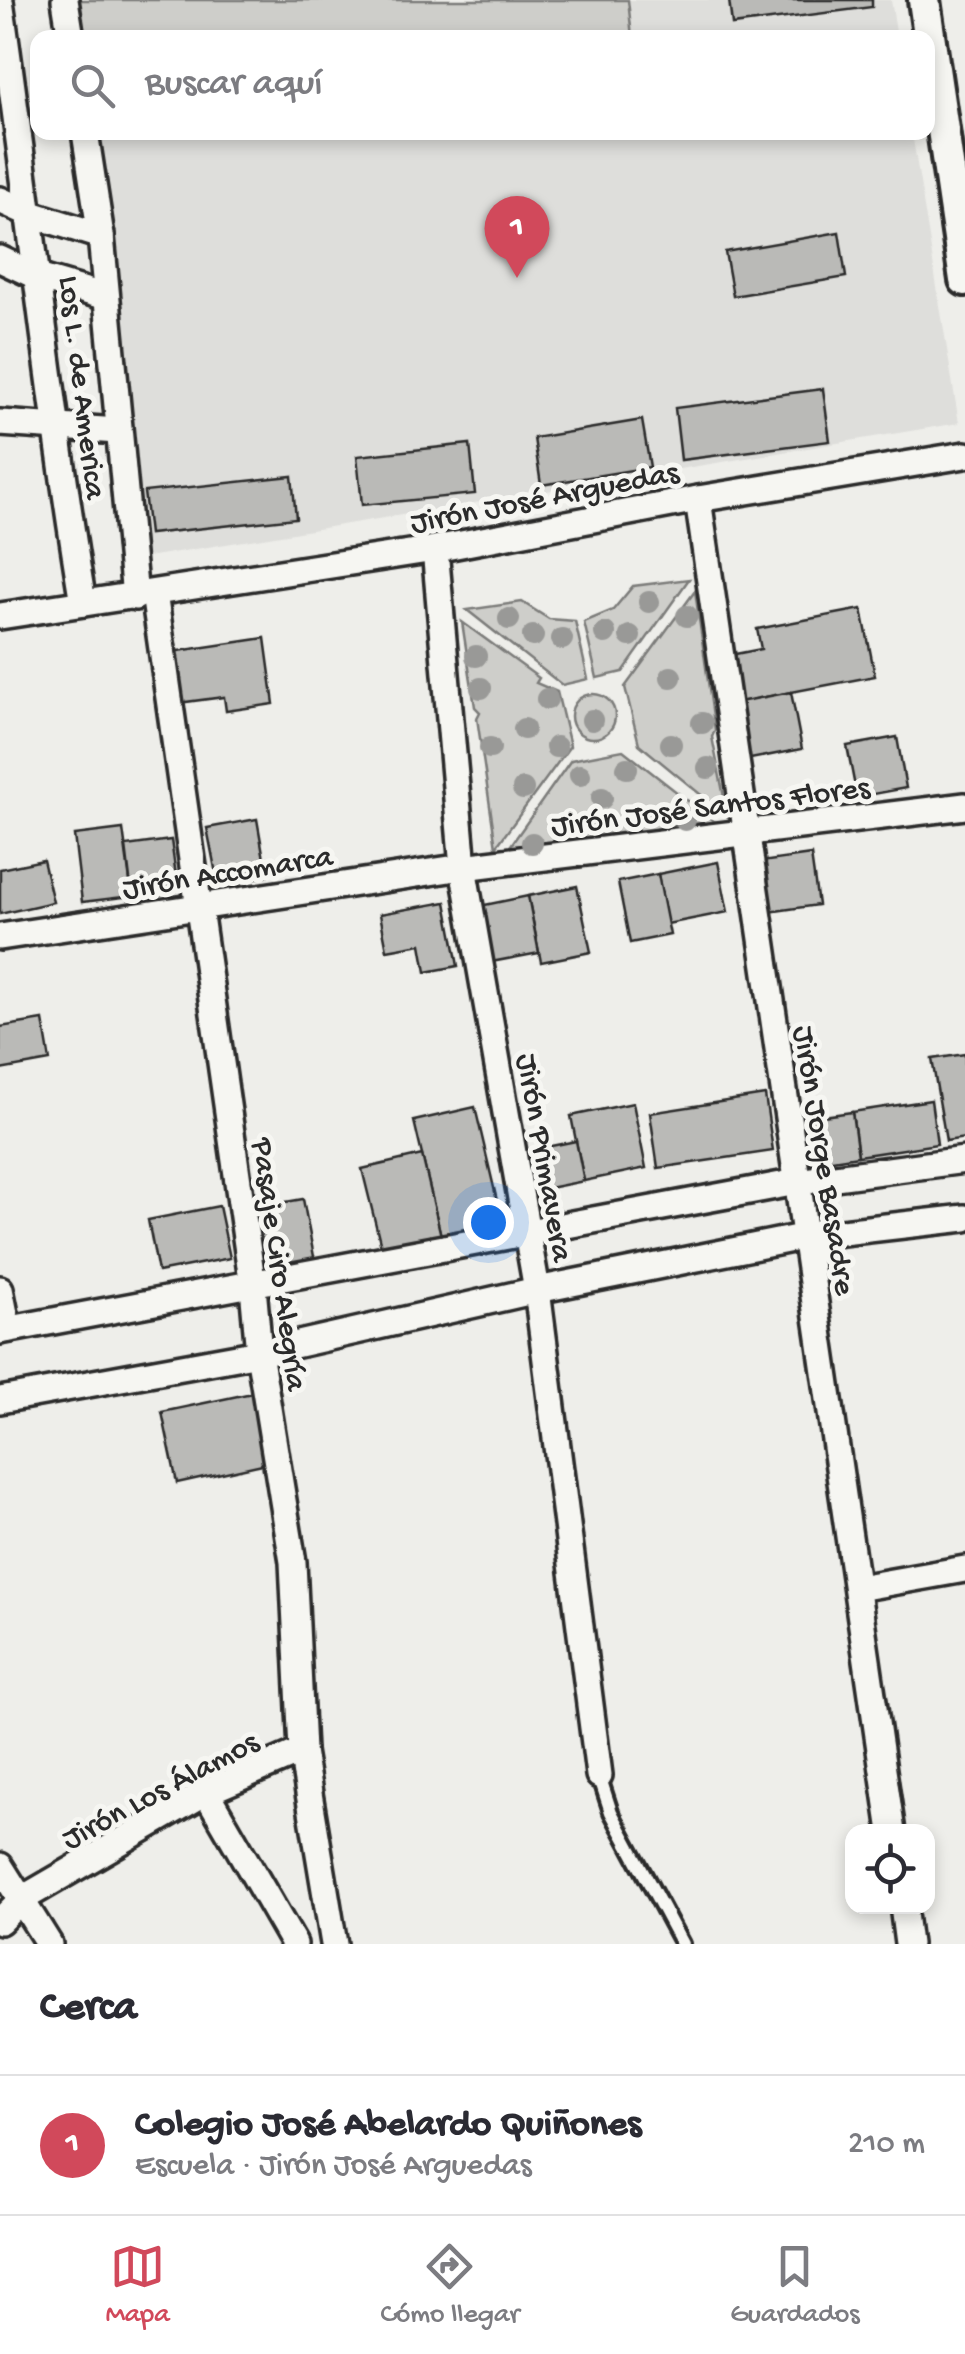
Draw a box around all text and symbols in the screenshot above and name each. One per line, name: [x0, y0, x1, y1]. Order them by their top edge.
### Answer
search box: [30, 30, 935, 140]
icon: search: [65, 58, 120, 113]
text: Buscar aquí: [145, 63, 323, 107]
pin: 1: [484, 196, 550, 278]
street label: Los L. de America: [47, 274, 113, 503]
street label: Jirón José Arguedas: [408, 455, 683, 545]
street label: Jirón José Santos Flores: [549, 770, 873, 847]
street label: Jirón Accomarca: [120, 839, 337, 910]
street label: Jirón Jorge Basadre: [782, 1023, 862, 1299]
street label: Jirón Primavera: [505, 1051, 579, 1266]
street label: Pasaje Ciro Alegría: [240, 1135, 314, 1395]
your location: [463, 1197, 514, 1248]
street label: Jirón Los Álamos: [57, 1724, 267, 1860]
map controls: [845, 1824, 935, 1914]
button: locate: [845, 1824, 935, 1914]
text: Cerca: [40, 1985, 137, 2034]
text: Colegio José Abelardo Quiñones: [135, 2104, 641, 2148]
text: 1: [66, 2126, 79, 2164]
text: 210 m: [848, 2126, 925, 2164]
text: Escuela · Jirón José Arguedas: [135, 2148, 531, 2186]
tab: Mapa: [105, 2239, 170, 2332]
tab: Cómo llegar: [380, 2239, 519, 2332]
tab: Guardados: [730, 2239, 860, 2332]

